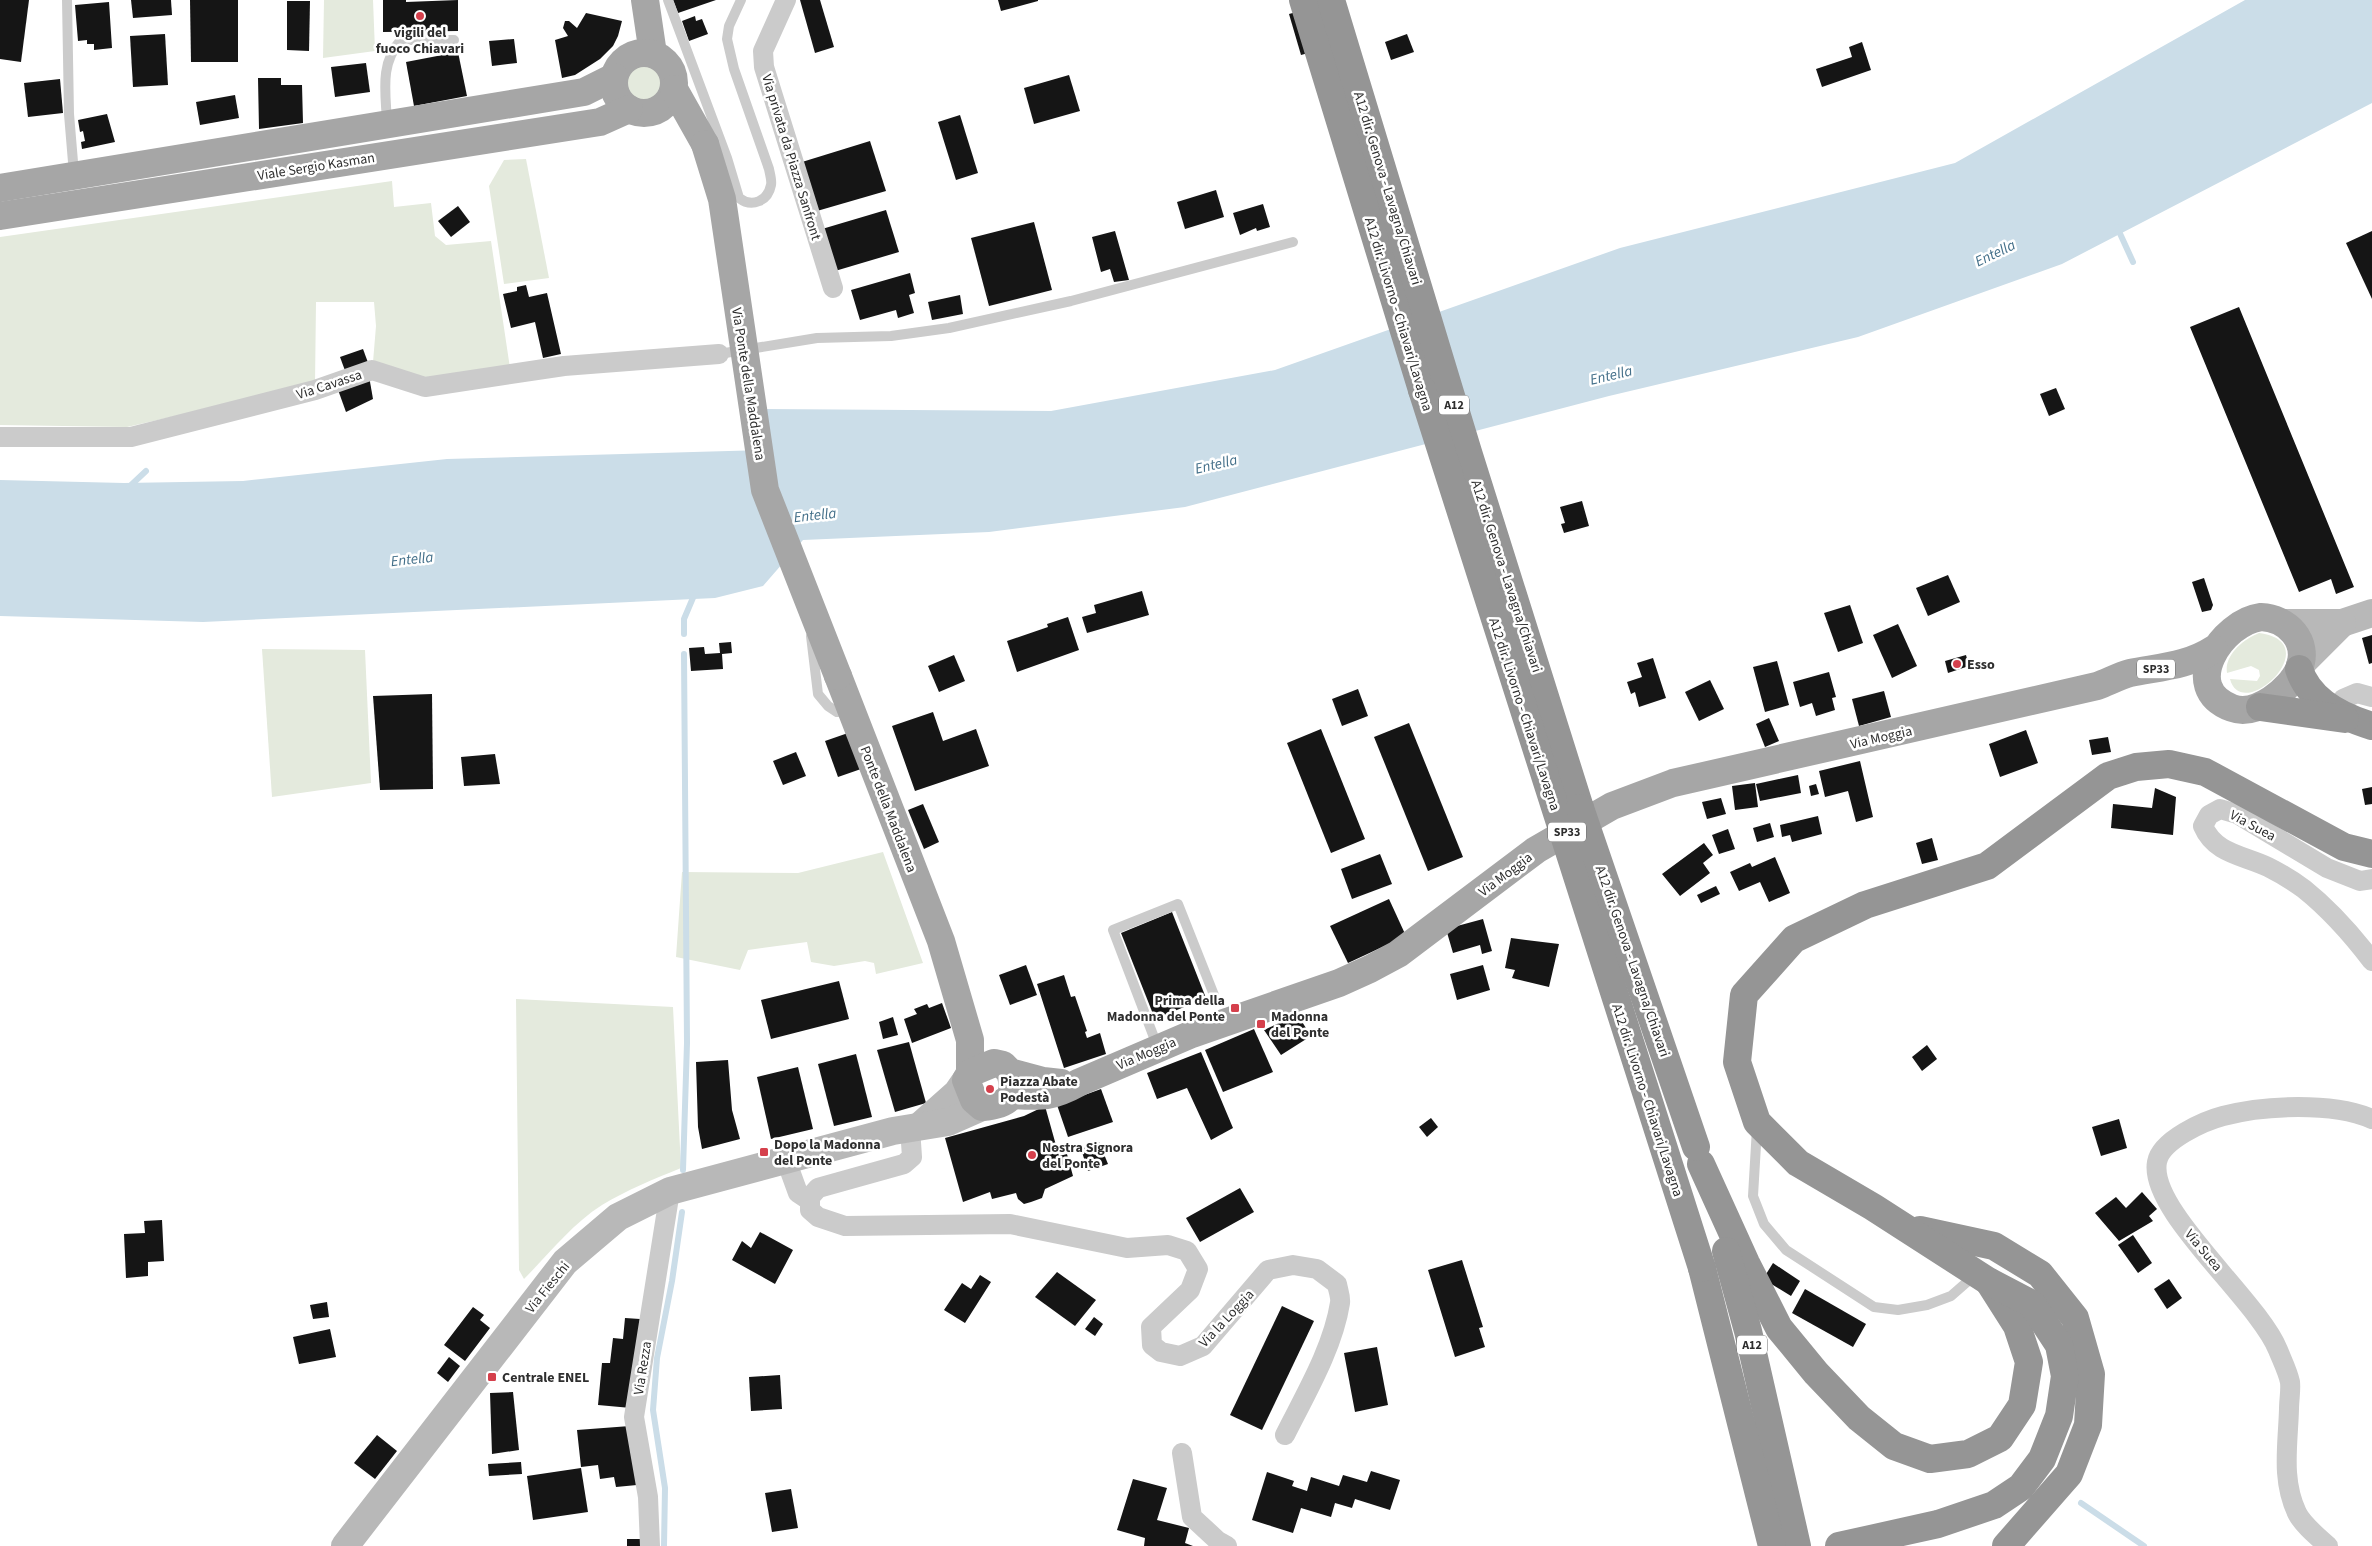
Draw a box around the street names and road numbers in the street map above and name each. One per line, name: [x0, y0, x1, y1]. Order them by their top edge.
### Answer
street label: Via privata da Piazza Sanfront: [756, 72, 826, 243]
street label: A12 dir. Genova - Lavagna/Chiavari: [1348, 89, 1426, 287]
street label: Viale Sergio Kasman: [256, 148, 376, 186]
street label: A12 dir. Livorno - Chiavari/Lavagna: [1359, 215, 1437, 414]
street label: Via Ponte della Maddalena: [726, 306, 770, 462]
street label: Via Cavassa: [294, 365, 365, 405]
road number: A12: [1439, 396, 1469, 414]
street label: A12 dir. Genova - Lavagna/Chiavari: [1465, 477, 1547, 675]
street label: A12 dir. Livorno - Chiavari/Lavagna: [1483, 615, 1565, 813]
road number: SP33: [2137, 660, 2175, 679]
street label: Via Moggia: [1848, 721, 1914, 755]
street label: Ponte della Maddalena: [855, 743, 921, 875]
street label: Via Suea: [2226, 805, 2279, 846]
road number: SP33: [1548, 822, 1586, 842]
street label: Via Moggia: [1474, 848, 1537, 902]
street label: A12 dir. Genova - Lavagna/Chiavari: [1590, 863, 1674, 1060]
street label: A12 dir. Livorno - Chiavari/Lavagna: [1606, 1001, 1688, 1199]
street label: Via Moggia: [1114, 1032, 1179, 1075]
street label: Via Suea: [2180, 1225, 2227, 1276]
street label: Via Fieschi: [521, 1258, 575, 1318]
street label: Via la Loggia: [1195, 1285, 1259, 1352]
road number: A12: [1737, 1336, 1767, 1354]
street label: Via Rezza: [629, 1340, 657, 1396]

